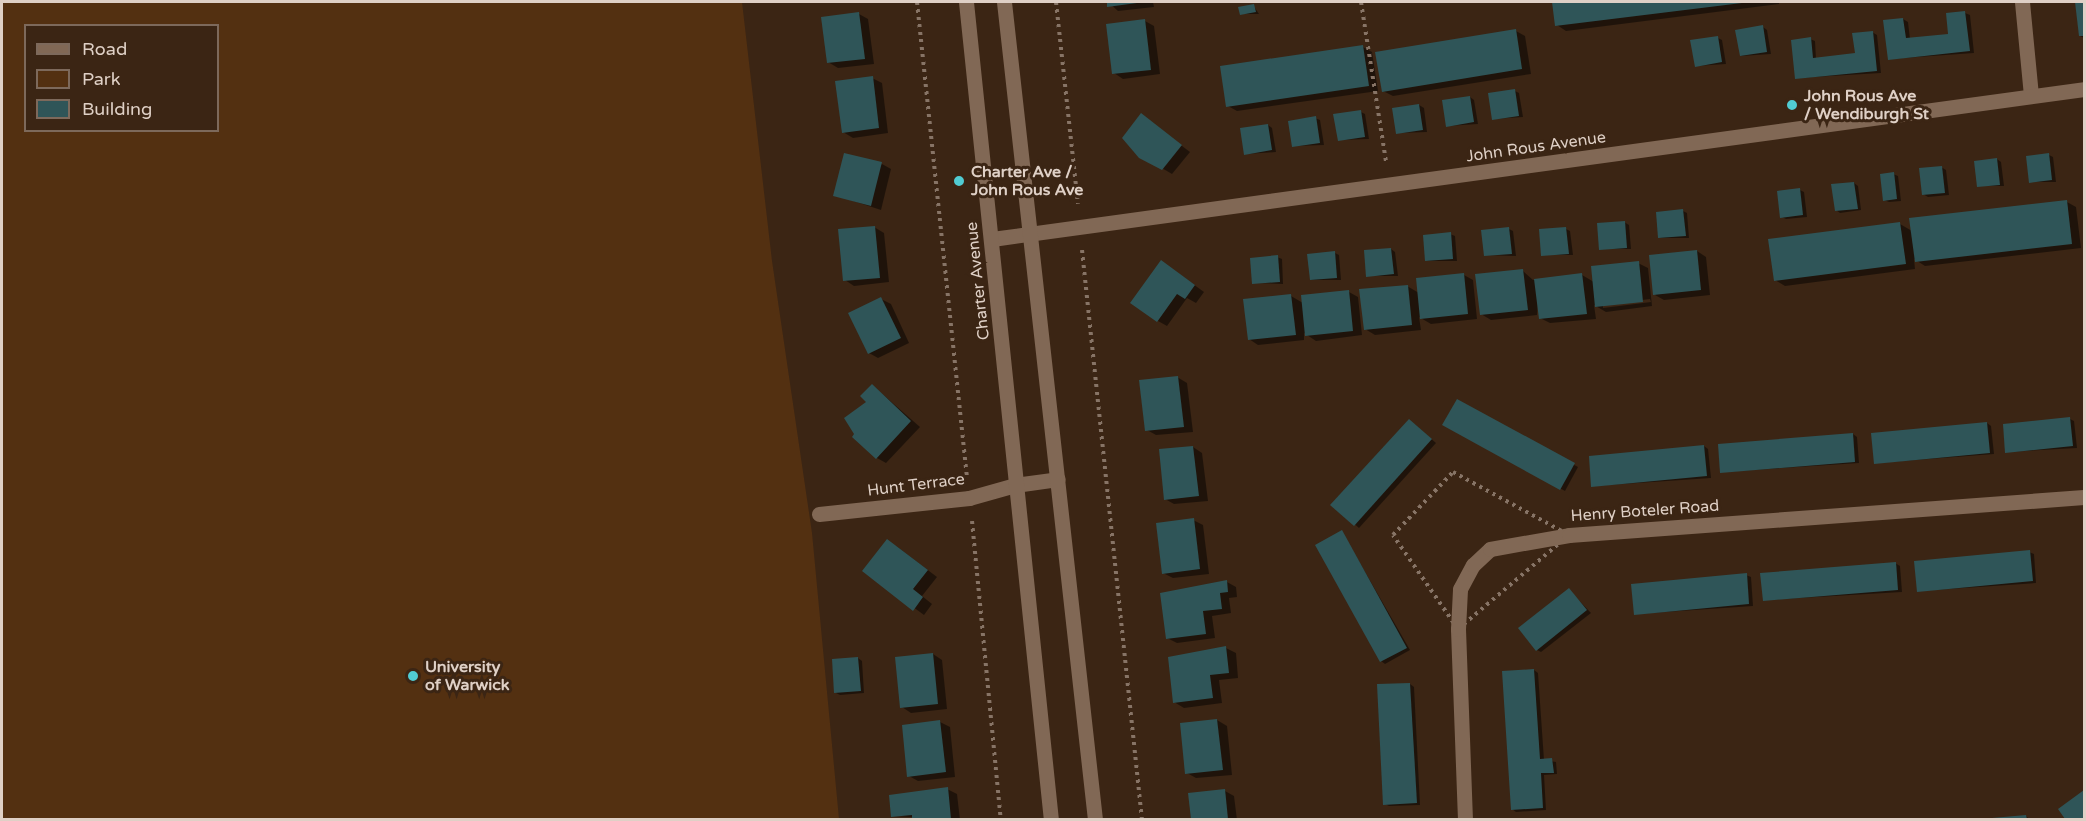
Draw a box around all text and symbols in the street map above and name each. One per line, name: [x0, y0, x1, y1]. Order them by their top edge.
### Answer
legend: [24, 24, 219, 132]
text: Road: [82, 38, 127, 60]
text: Park: [82, 68, 120, 90]
place label: John Rous Ave / Wendiburgh St: [1804, 86, 1929, 124]
text: Building: [82, 98, 152, 120]
marker: John Rous Ave / Wendiburgh St: [1785, 98, 1799, 112]
street label: John Rous Avenue: [1465, 128, 1607, 166]
place label: Charter Ave / John Rous Ave: [971, 162, 1083, 200]
marker: Charter Ave / John Rous Ave: [952, 174, 966, 188]
street label: Charter Avenue: [962, 221, 994, 341]
street label: Hunt Terrace: [866, 470, 966, 500]
street label: Henry Boteler Road: [1570, 496, 1720, 526]
place label: University of Warwick: [425, 657, 509, 695]
marker: University of Warwick: [406, 669, 420, 683]

